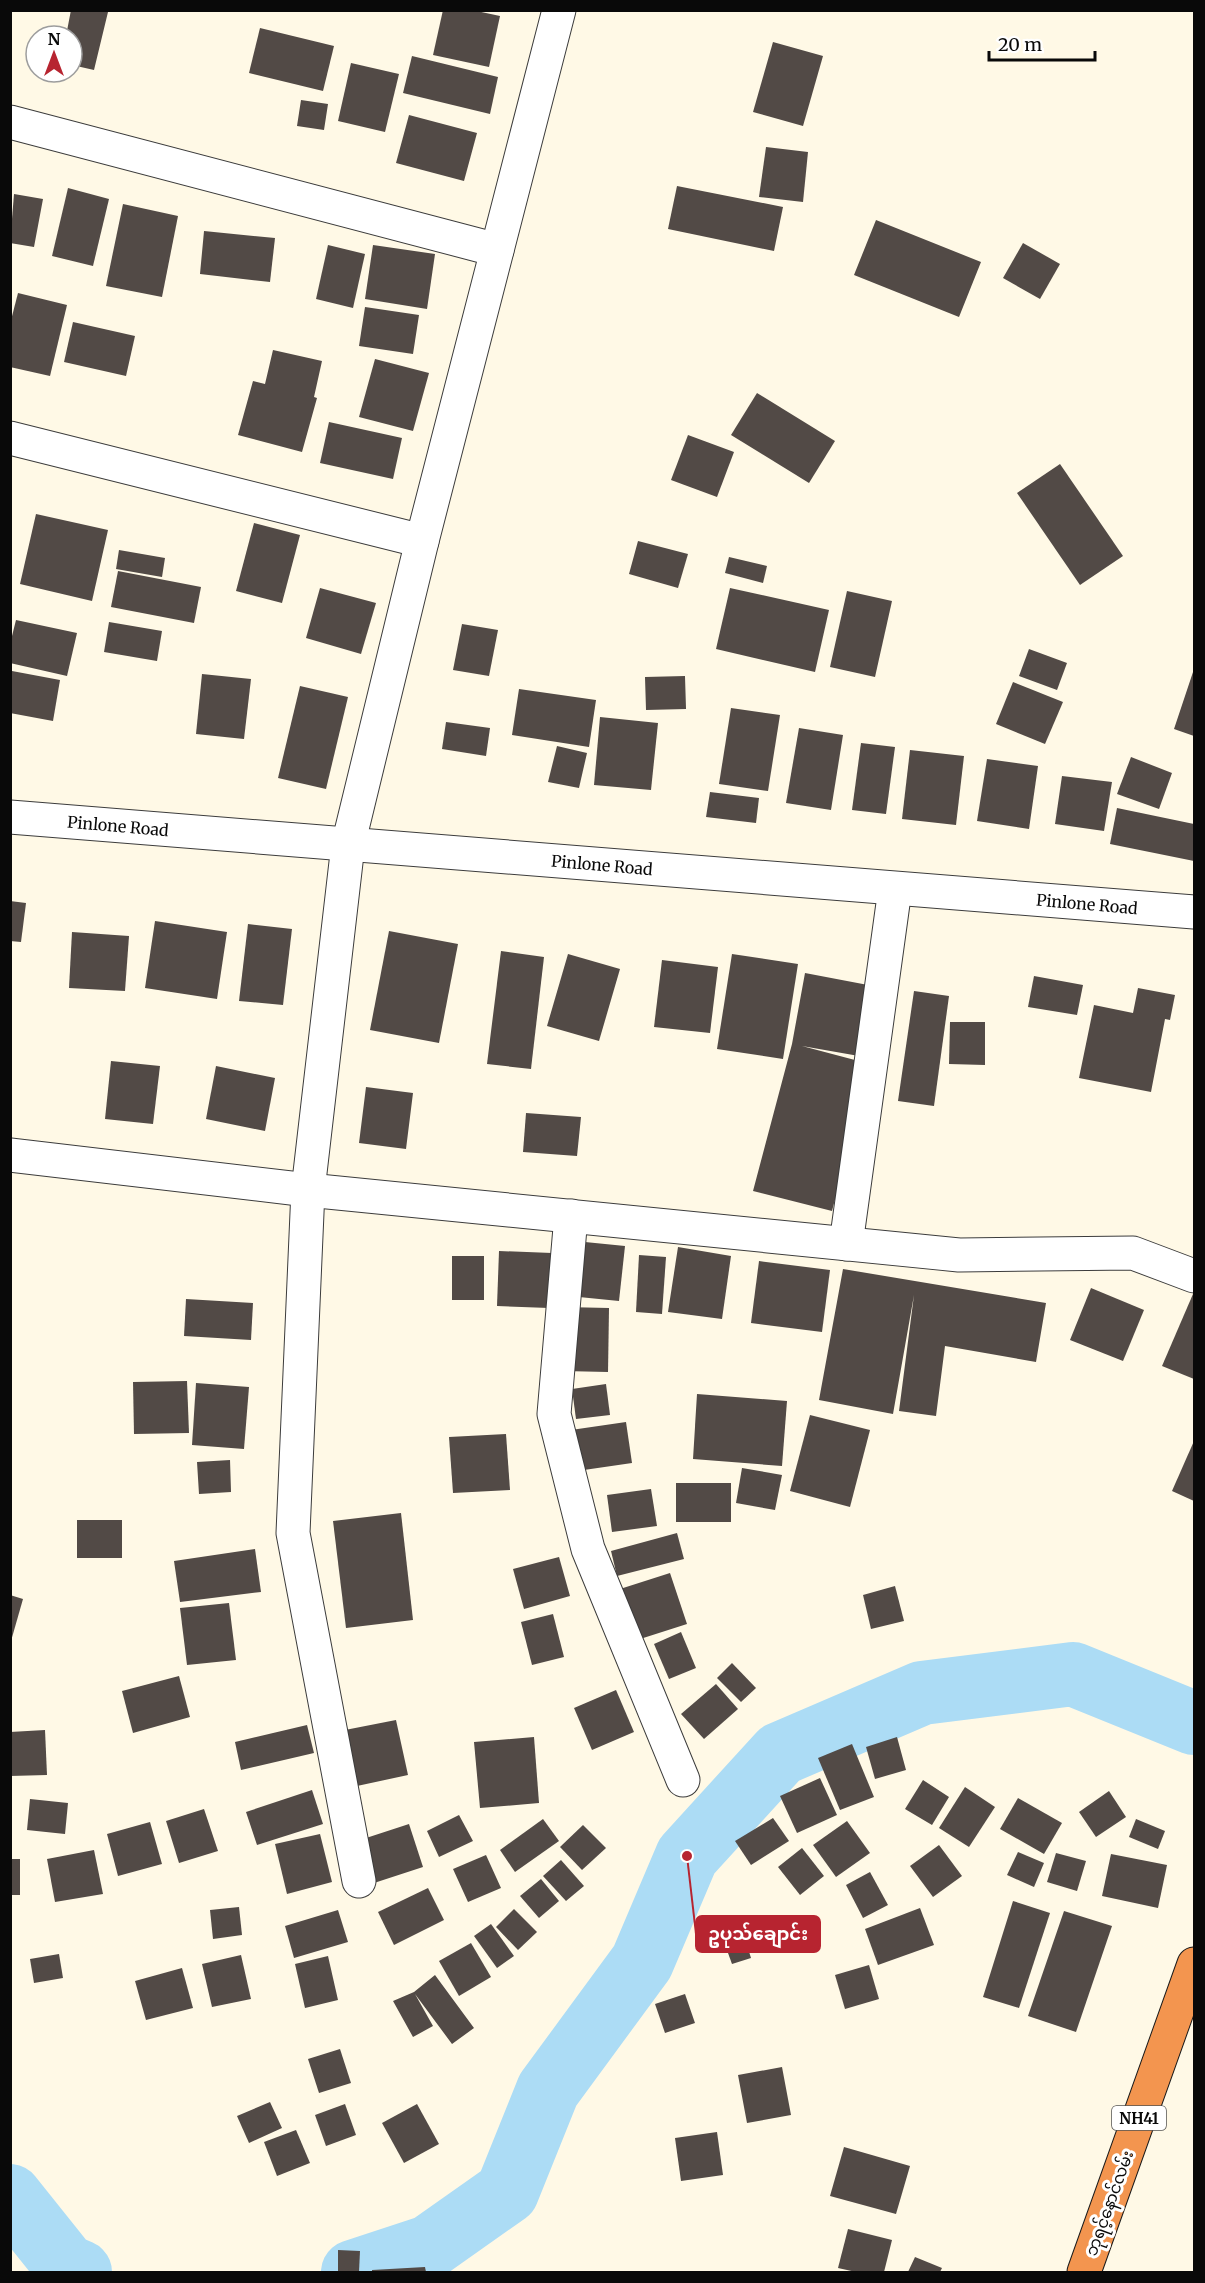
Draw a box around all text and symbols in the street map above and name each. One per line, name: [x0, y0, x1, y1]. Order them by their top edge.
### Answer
north arrow: [24, 24, 84, 84]
scale bar: [989, 24, 1096, 62]
text: N: [48, 29, 61, 49]
text: 20 m: [998, 33, 1042, 56]
street label: Pinlone Road: [66, 812, 170, 840]
street label: Pinlone Road: [550, 851, 654, 879]
street label: Pinlone Road: [1035, 890, 1139, 918]
callout: ဥပုသ်ချောင်း: [696, 1916, 820, 1952]
text: ဥပုသ်ချောင်း: [708, 1922, 808, 1949]
road number: NH41: [1112, 2106, 1166, 2130]
street label: ဘုရင့်နောင်လမ်း: [1080, 2147, 1142, 2260]

